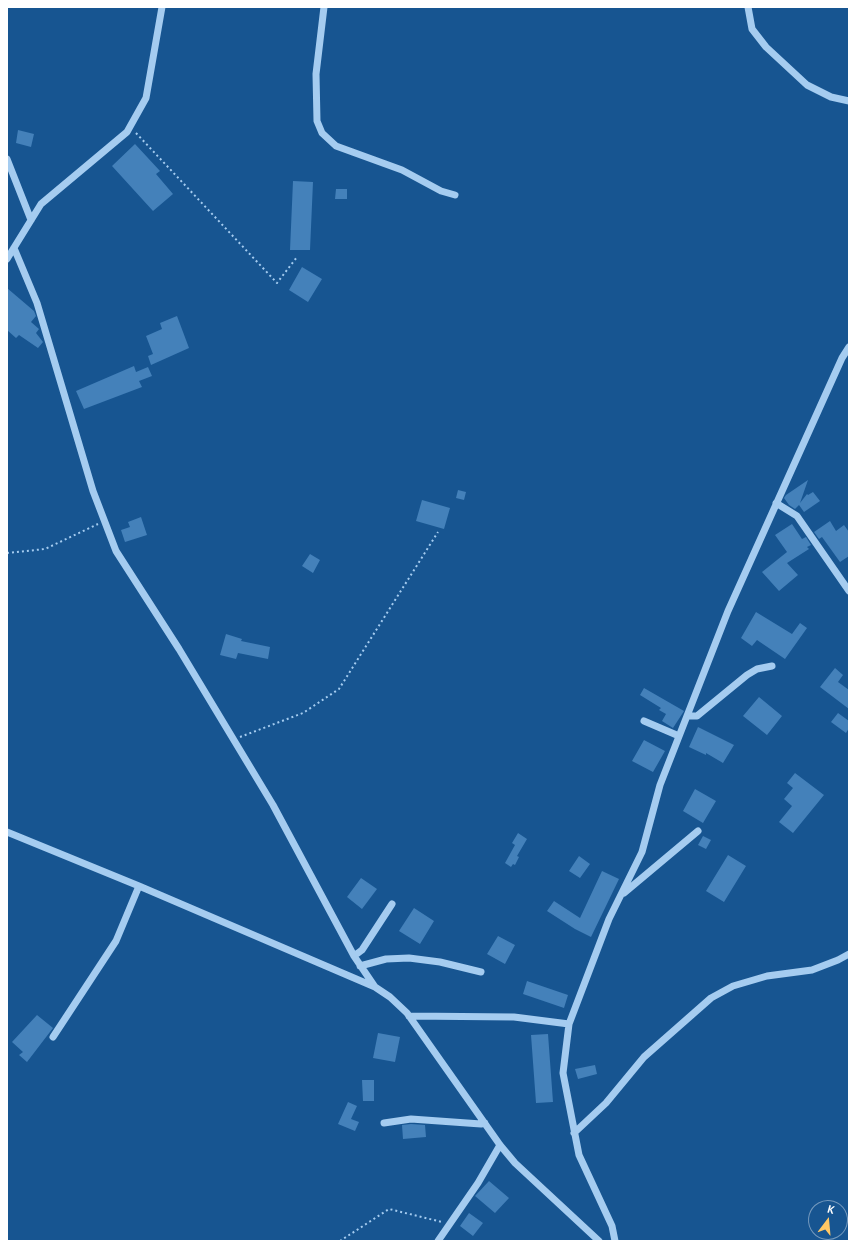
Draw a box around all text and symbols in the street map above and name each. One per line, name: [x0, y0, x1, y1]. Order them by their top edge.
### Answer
north arrow: [808, 1200, 848, 1240]
text: K: [826, 1202, 836, 1217]

